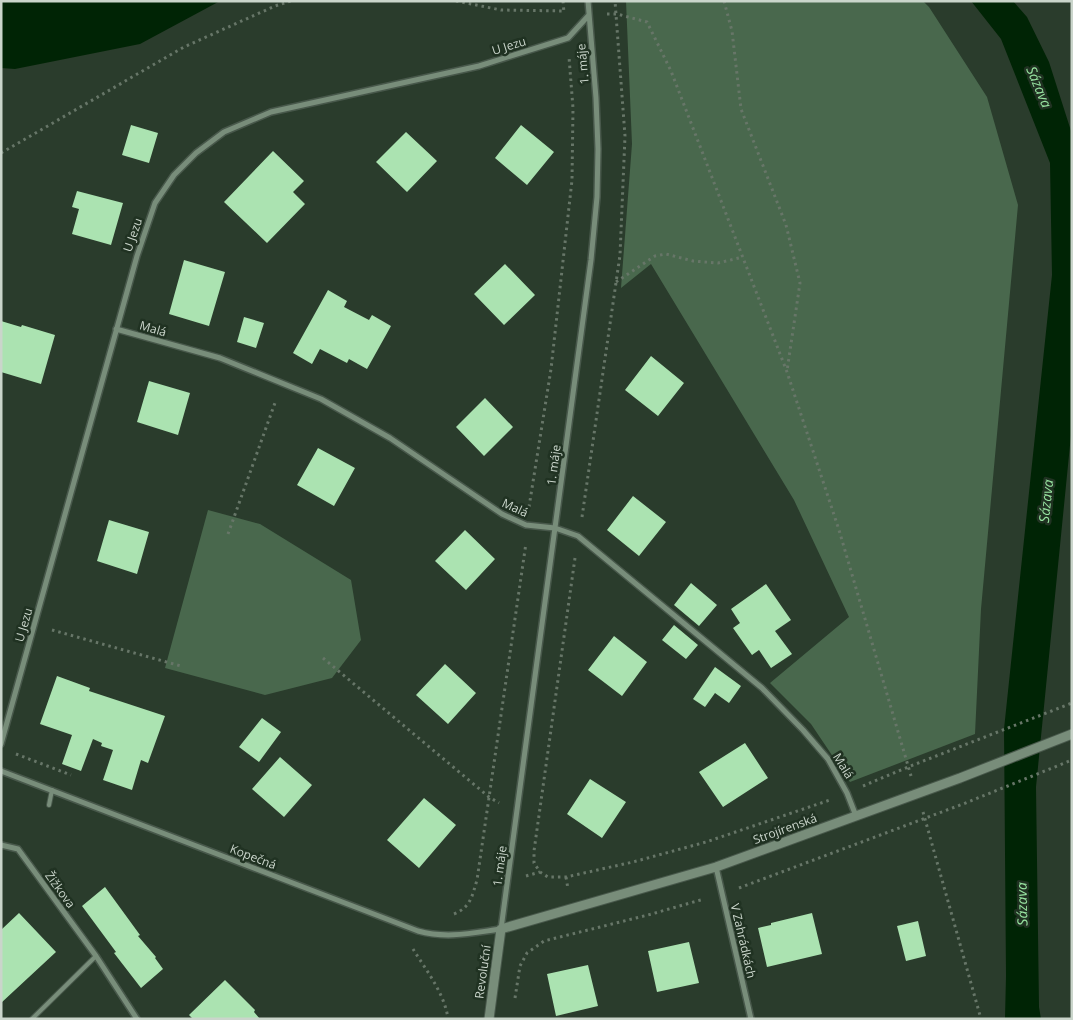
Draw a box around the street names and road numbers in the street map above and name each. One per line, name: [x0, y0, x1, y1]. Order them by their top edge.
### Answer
street label: U Jezu: [490, 32, 528, 59]
street label: 1. máje: [572, 43, 593, 85]
street label: U Jezu: [119, 216, 146, 254]
street label: Malá: [138, 317, 169, 340]
street label: 1. máje: [542, 443, 565, 486]
street label: Malá: [499, 494, 531, 521]
street label: U Jezu: [11, 606, 36, 644]
street label: Malá: [829, 750, 858, 782]
street label: Strojírenská: [751, 809, 819, 848]
street label: Kopečná: [228, 840, 279, 873]
street label: 1. máje: [488, 844, 511, 887]
street label: Žižkova: [41, 868, 80, 912]
street label: V Zahrádkách: [727, 902, 760, 980]
street label: Revoluční: [470, 943, 495, 1000]

